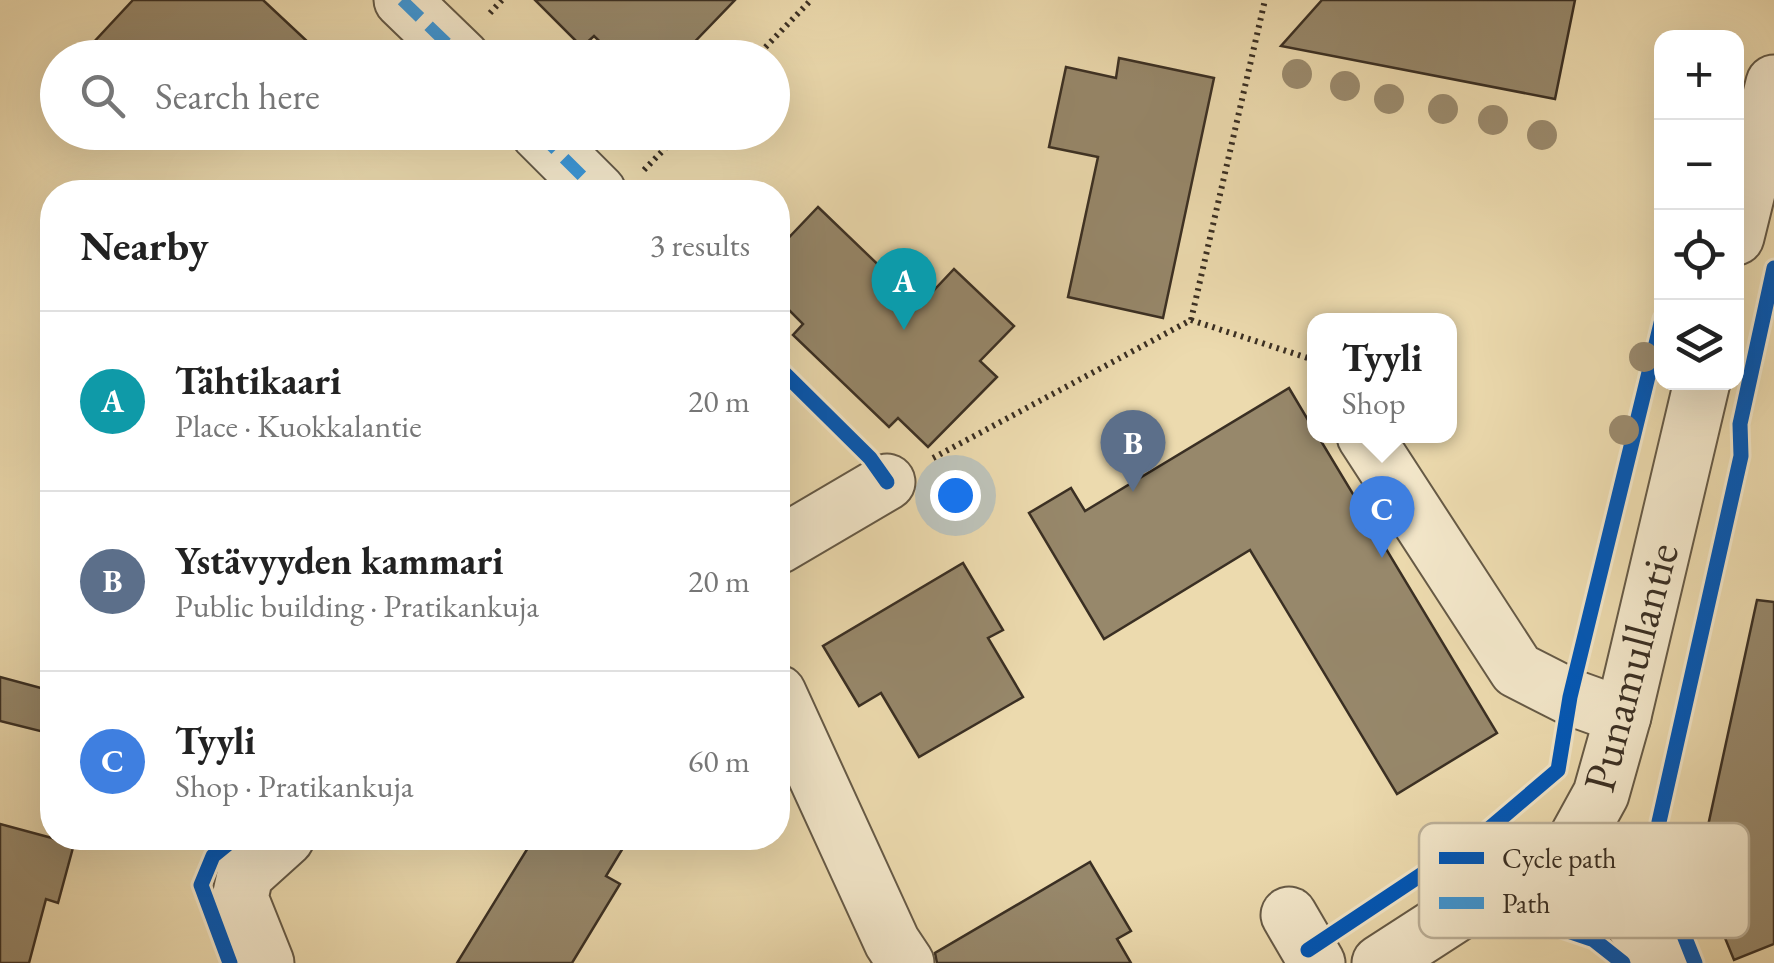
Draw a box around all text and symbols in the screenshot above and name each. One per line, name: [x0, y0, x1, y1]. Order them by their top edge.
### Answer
map controls: [1654, 30, 1744, 390]
button: +: [1654, 30, 1744, 120]
search box: [40, 40, 790, 150]
icon: search: [75, 68, 130, 123]
text: Search here: [155, 71, 320, 120]
button: −: [1654, 120, 1744, 210]
button: locate: [1654, 210, 1744, 300]
text: Nearby: [80, 218, 209, 273]
text: 3 results: [650, 224, 750, 266]
pin: A: [872, 248, 936, 330]
button: layers: [1654, 300, 1744, 390]
popup: [1307, 313, 1457, 443]
text: Tyyli: [1342, 333, 1422, 382]
text: Tähtikaari: [175, 356, 341, 405]
text: A: [101, 380, 124, 422]
text: 20 m: [688, 380, 750, 422]
text: Shop: [1342, 382, 1406, 424]
text: Place · Kuokkalantie: [175, 405, 422, 447]
pin: B: [1100, 410, 1166, 492]
your location: [930, 470, 981, 521]
pin: C: [1350, 476, 1414, 558]
text: Ystävyyden kammari: [175, 536, 503, 585]
street label: Punamullantie: [1569, 536, 1691, 798]
text: B: [102, 560, 123, 602]
text: 20 m: [688, 560, 750, 602]
text: Public building · Pratikankuja: [175, 585, 539, 627]
text: Tyyli: [175, 716, 256, 765]
text: C: [101, 740, 124, 782]
text: 60 m: [688, 740, 750, 782]
text: Shop · Pratikankuja: [175, 765, 414, 807]
legend: [1419, 823, 1749, 938]
text: Cycle path: [1502, 840, 1616, 876]
text: Path: [1502, 885, 1550, 921]

